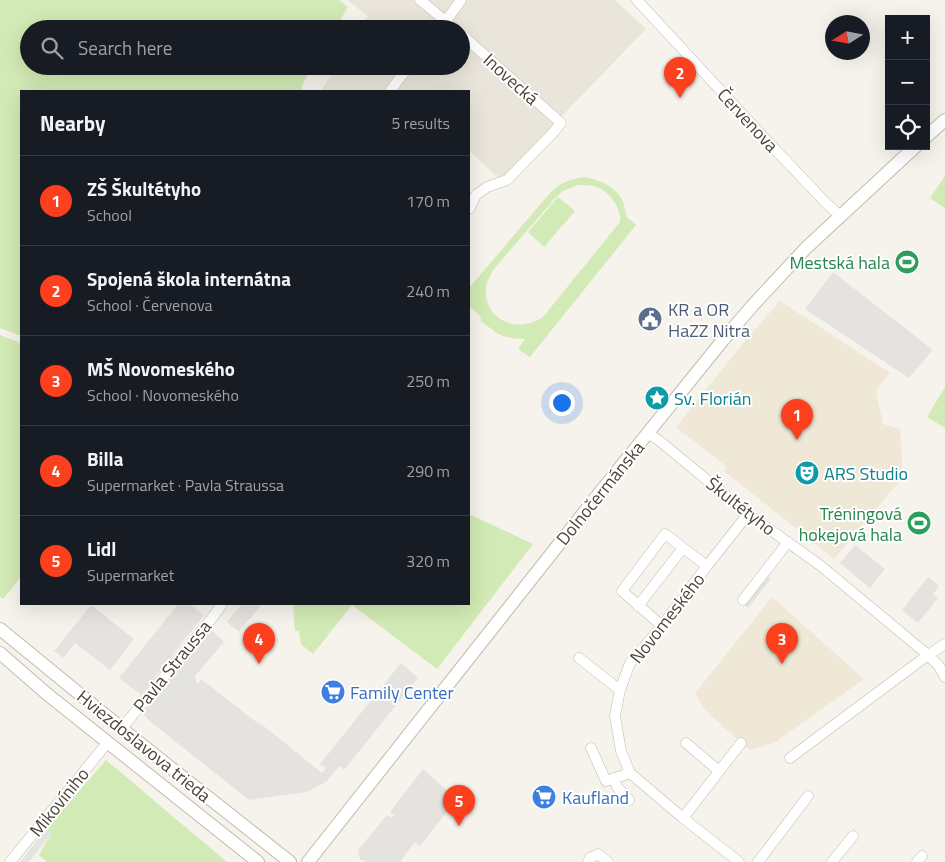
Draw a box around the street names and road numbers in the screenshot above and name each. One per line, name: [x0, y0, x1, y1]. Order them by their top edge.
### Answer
street label: Inovecká: [477, 47, 545, 111]
street label: Červenova: [711, 82, 785, 158]
street label: Dolnočermánska: [549, 435, 651, 551]
street label: Škultétyho: [701, 470, 781, 542]
street label: Novomeského: [623, 567, 711, 669]
street label: Pavla Straussa: [126, 614, 218, 718]
street label: Hviezdoslavova trieda: [71, 683, 217, 809]
street label: Mikovíniho: [23, 762, 95, 842]

